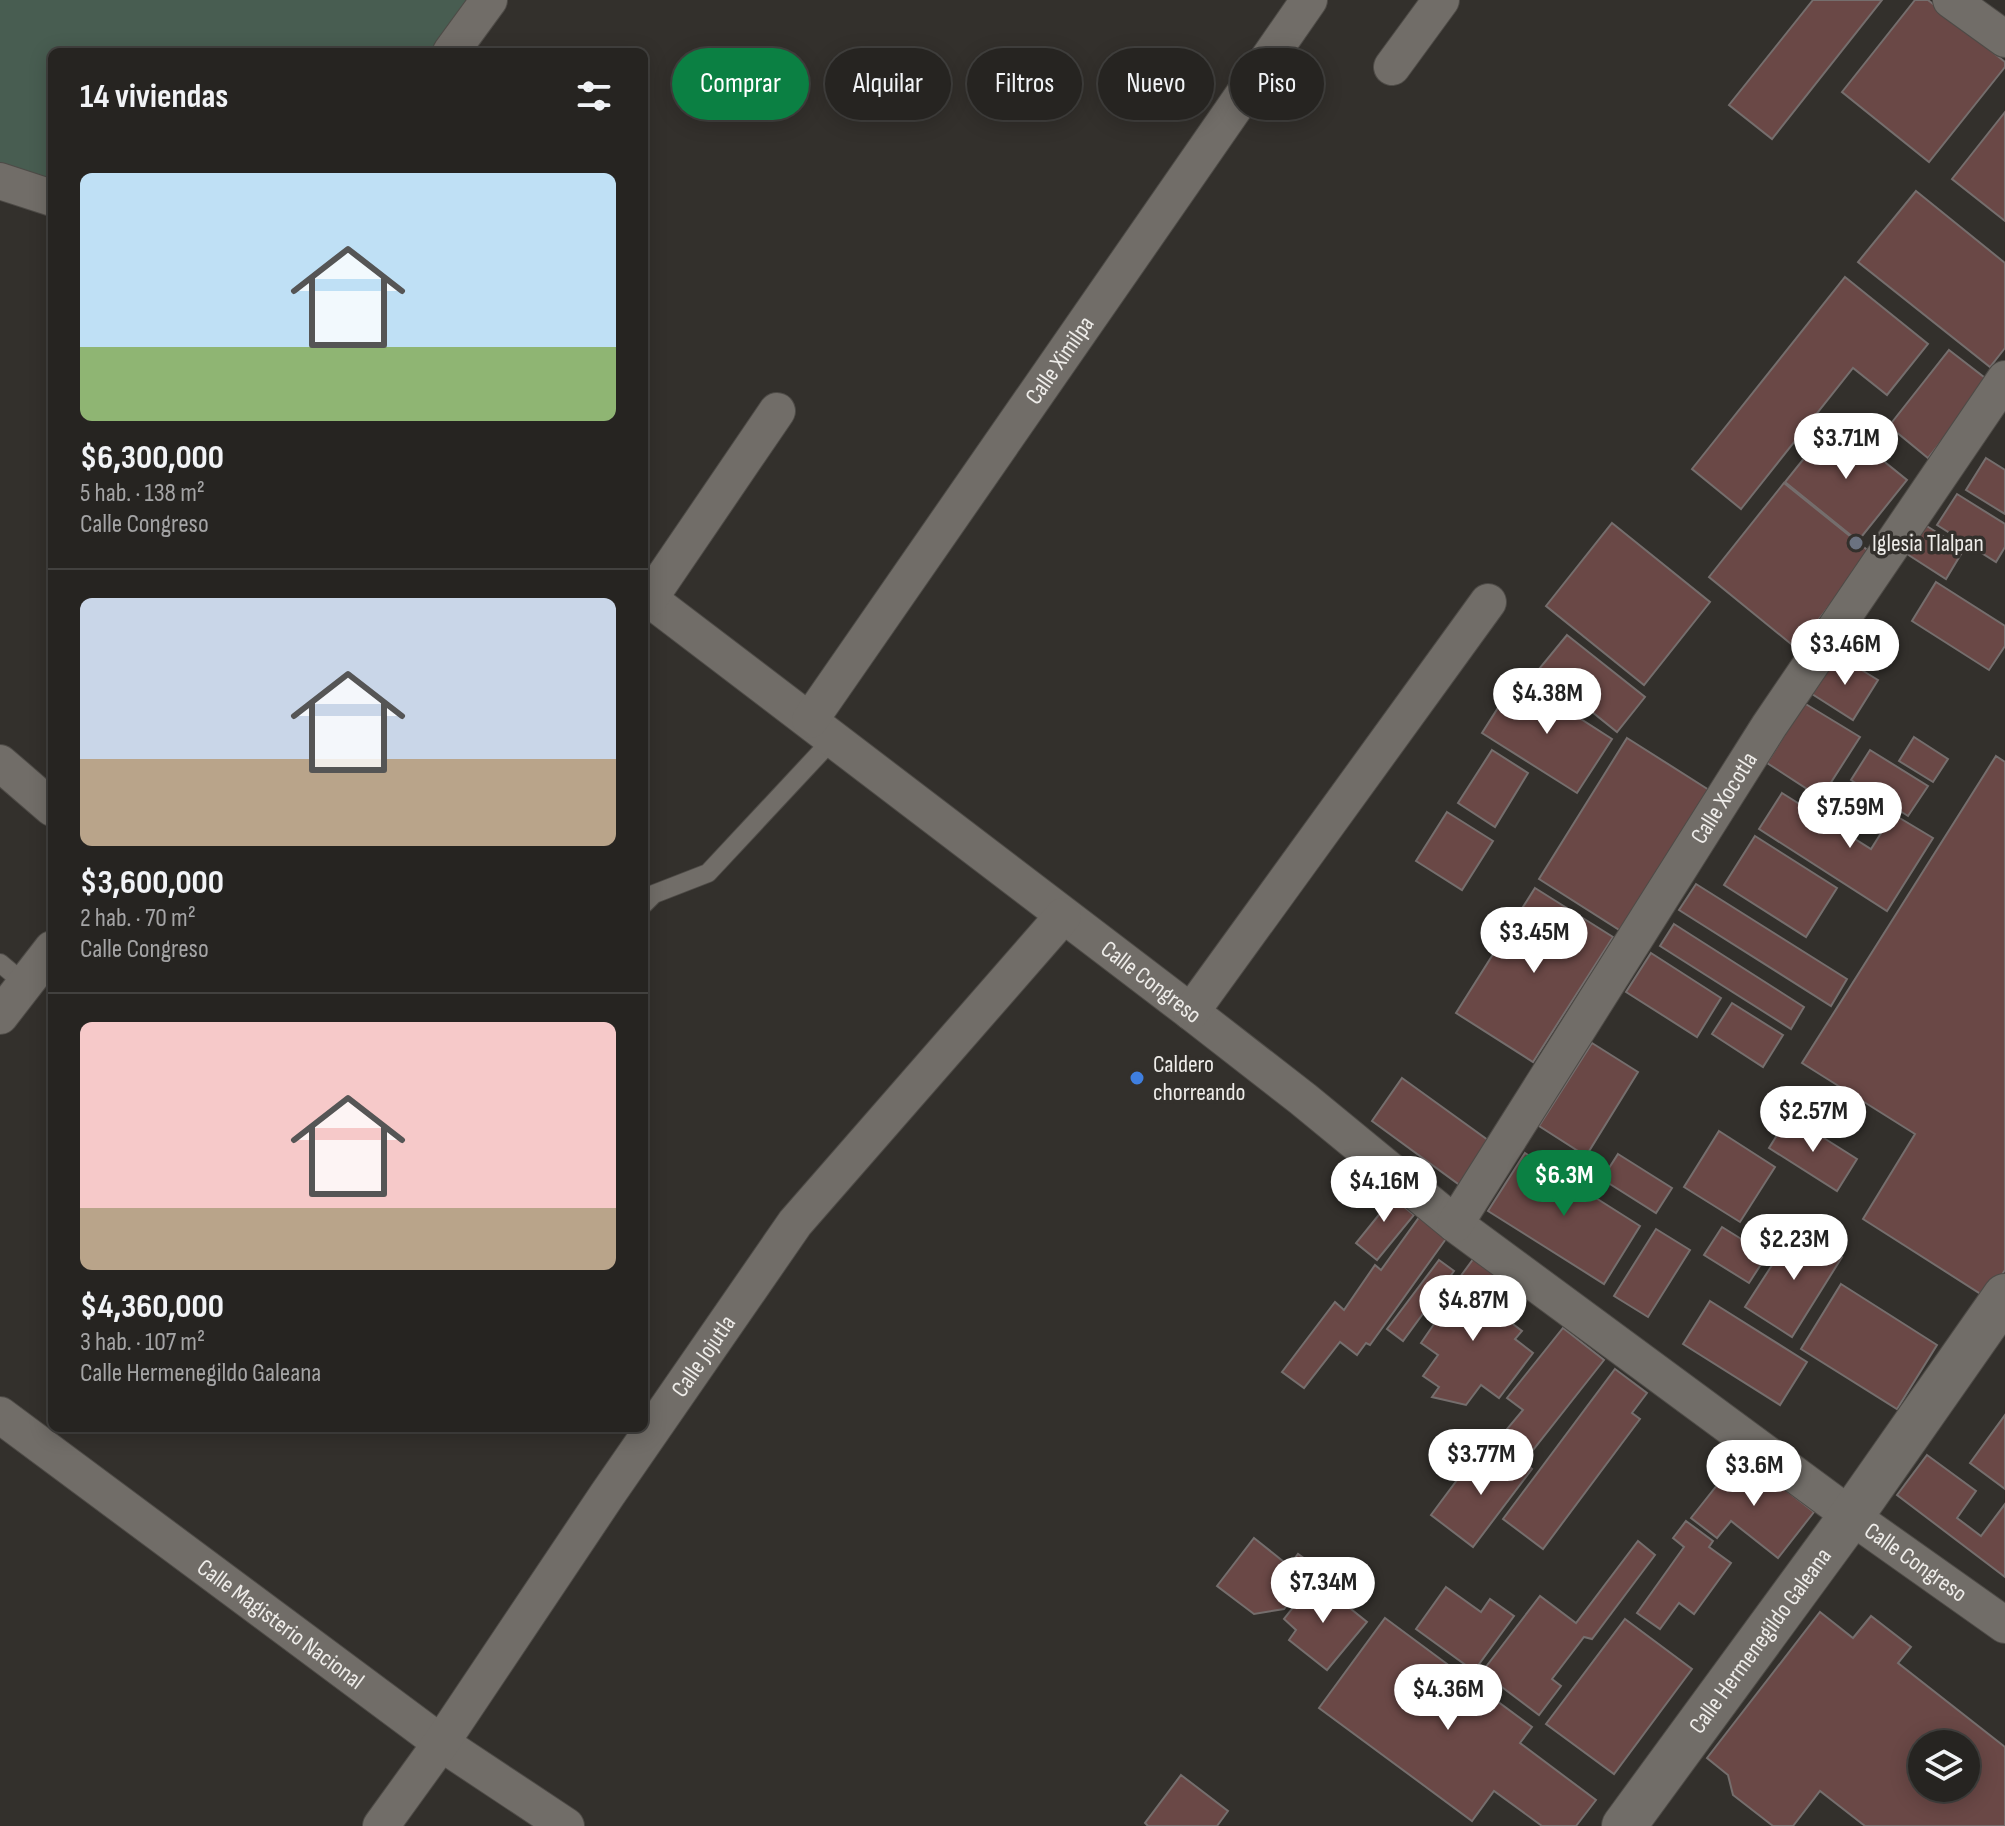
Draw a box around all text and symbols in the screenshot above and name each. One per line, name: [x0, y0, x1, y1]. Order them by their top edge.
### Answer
chip: Comprar: [672, 48, 809, 120]
chip: Alquilar: [825, 48, 951, 120]
chip: Filtros: [967, 48, 1082, 120]
chip: Nuevo: [1098, 48, 1214, 120]
chip: Piso: [1230, 48, 1324, 120]
icon: filters: [572, 74, 616, 118]
text: 14 viviendas: [80, 76, 228, 117]
icon: home: [276, 225, 420, 369]
street label: Calle Ximilpa: [1019, 311, 1101, 410]
pin: $3.71M: [1781, 413, 1911, 481]
text: $3.71M: [1812, 423, 1880, 454]
text: $6,300,000: [80, 437, 224, 478]
text: 5 hab. · 138 m²: [80, 478, 205, 509]
text: Calle Congreso: [80, 509, 209, 540]
place label: Iglesia Tlalpan: [1872, 529, 1984, 558]
marker: Iglesia Tlalpan: [1847, 534, 1865, 552]
pin: $3.46M: [1780, 619, 1910, 687]
text: $3.46M: [1809, 629, 1881, 660]
icon: home: [276, 650, 420, 794]
pin: $4.38M: [1482, 668, 1612, 736]
text: $4.38M: [1511, 678, 1583, 709]
street label: Calle Xocotla: [1685, 747, 1764, 849]
pin: $7.59M: [1785, 782, 1915, 850]
text: $7.59M: [1816, 792, 1884, 823]
text: $3,600,000: [80, 862, 224, 903]
text: 2 hab. · 70 m²: [80, 903, 196, 934]
pin: $3.45M: [1469, 907, 1599, 975]
text: $3.45M: [1499, 917, 1569, 948]
text: Calle Congreso: [80, 934, 209, 965]
street label: Calle Congreso: [1095, 935, 1207, 1030]
place label: Caldero chorreando: [1153, 1050, 1245, 1107]
marker: Caldero chorreando: [1128, 1069, 1146, 1087]
icon: home: [276, 1074, 420, 1218]
pin: $2.57M: [1748, 1086, 1878, 1154]
text: $2.57M: [1778, 1096, 1848, 1127]
pin: $6.3M: [1508, 1150, 1620, 1218]
pin: $4.16M: [1319, 1156, 1449, 1224]
text: $6.3M: [1534, 1160, 1594, 1191]
text: $4.16M: [1349, 1166, 1419, 1197]
pin: $2.23M: [1729, 1214, 1859, 1282]
text: $2.23M: [1759, 1224, 1829, 1255]
pin: $4.87M: [1408, 1275, 1538, 1343]
text: $4.87M: [1437, 1285, 1509, 1316]
text: $4,360,000: [80, 1286, 224, 1327]
street label: Calle Jojutla: [665, 1310, 742, 1403]
text: 3 hab. · 107 m²: [80, 1327, 205, 1358]
text: Calle Hermenegildo Galeana: [80, 1358, 321, 1389]
pin: $3.77M: [1416, 1429, 1546, 1497]
text: $3.77M: [1446, 1439, 1516, 1470]
pin: $3.6M: [1698, 1440, 1810, 1508]
text: $3.6M: [1724, 1450, 1784, 1481]
street label: Calle Congreso: [1859, 1516, 1973, 1609]
street label: Calle Hermenegildo Galeana: [1683, 1542, 1838, 1739]
street label: Calle Magisterio Nacional: [191, 1553, 370, 1696]
pin: $7.34M: [1258, 1557, 1388, 1625]
text: $7.34M: [1289, 1567, 1357, 1598]
pin: $4.36M: [1383, 1664, 1513, 1732]
text: $4.36M: [1412, 1674, 1484, 1705]
map controls: [1908, 1730, 1980, 1802]
button: layers: [1908, 1730, 1980, 1802]

